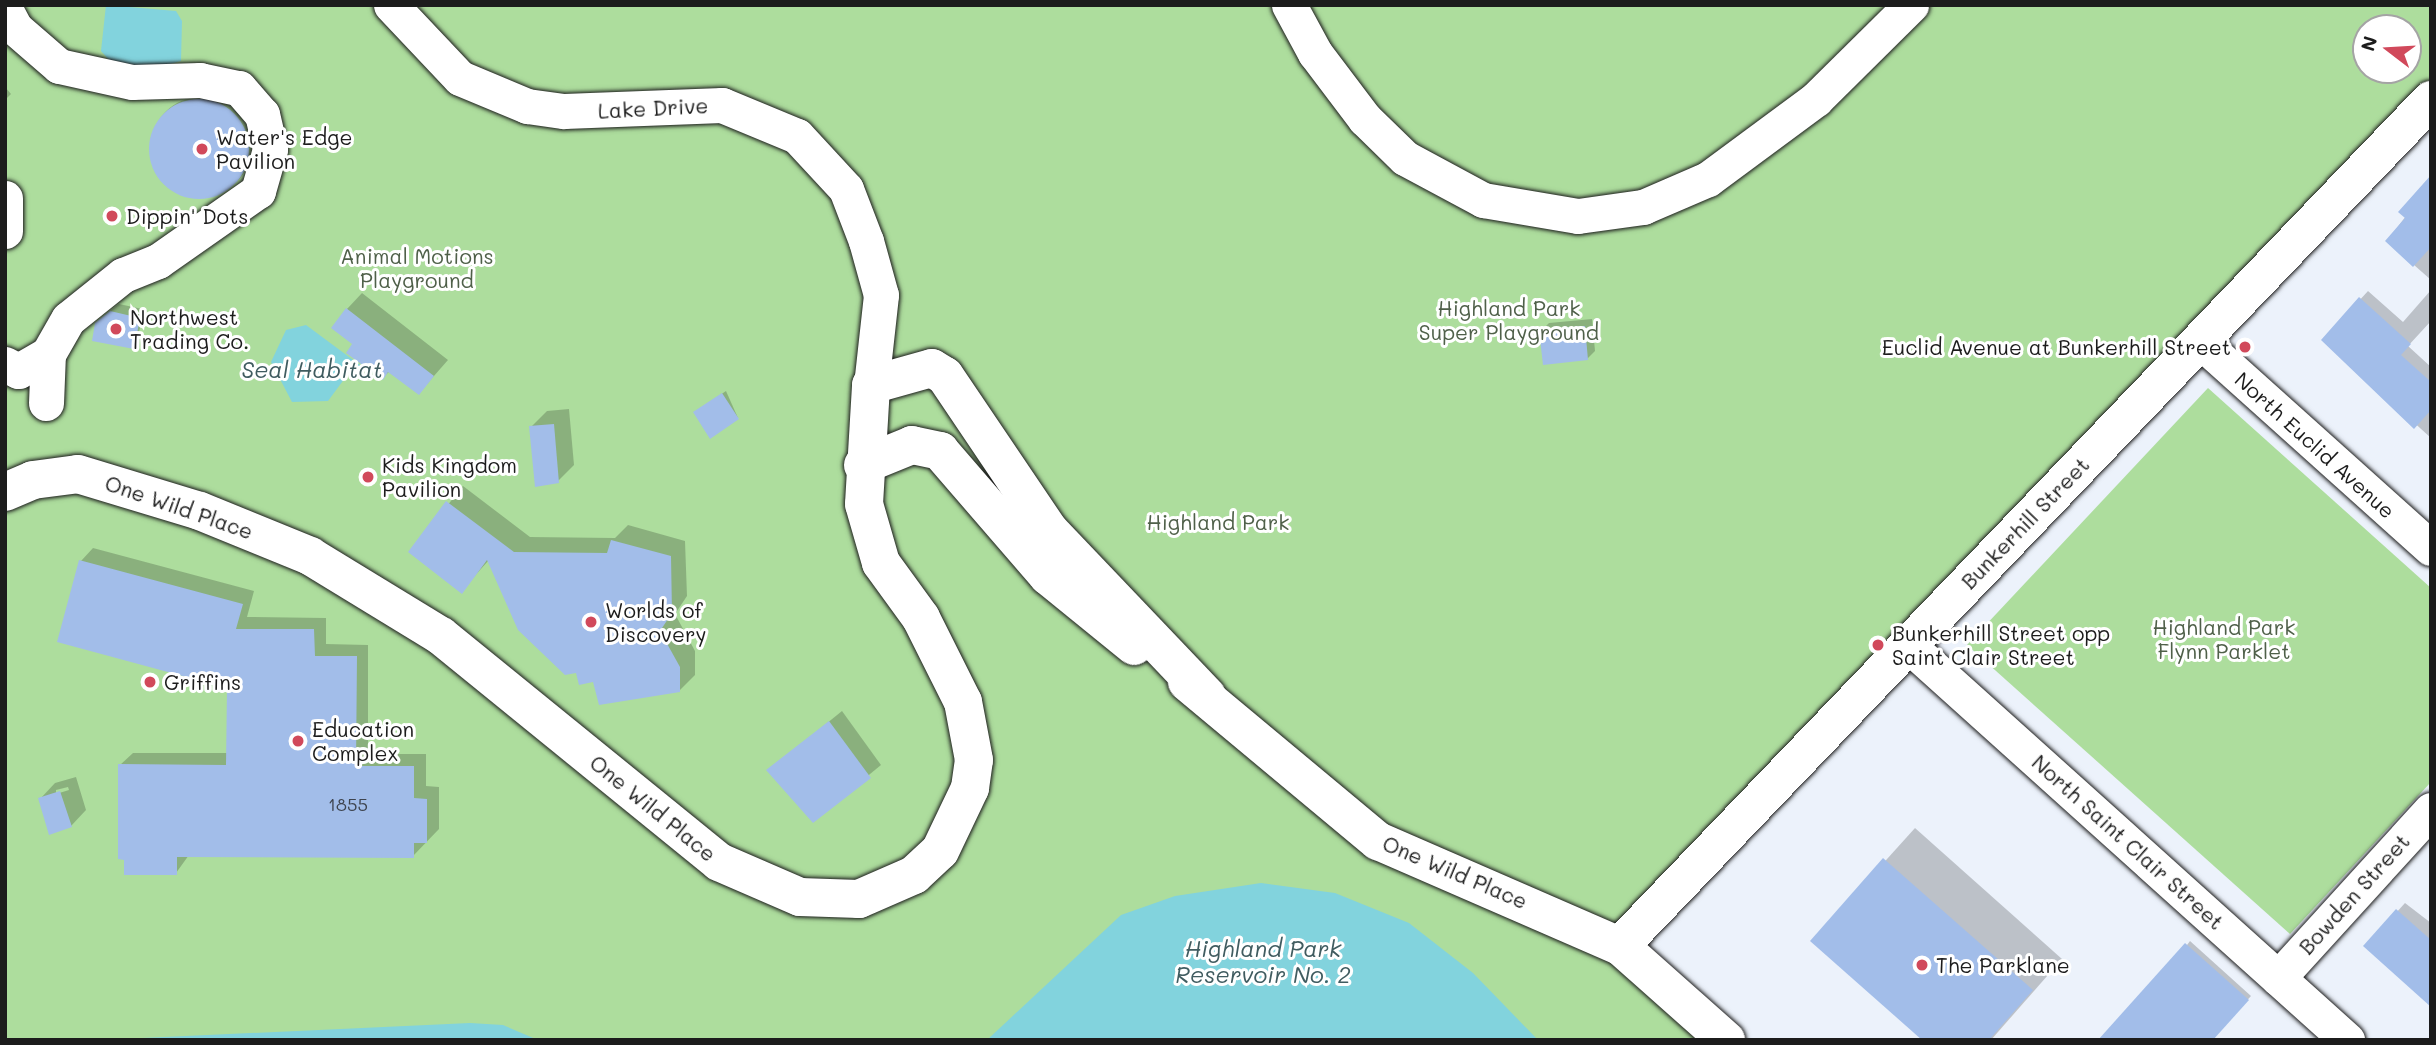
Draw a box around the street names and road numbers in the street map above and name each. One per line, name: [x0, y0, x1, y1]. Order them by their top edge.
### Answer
street label: Lake Drive: [597, 93, 709, 123]
street label: North Euclid Avenue: [2230, 367, 2400, 523]
street label: Bunkerhill Street: [1956, 452, 2094, 594]
street label: One Wild Place: [102, 470, 256, 544]
street label: North Saint Clair Street: [2027, 749, 2229, 935]
street label: One Wild Place: [585, 750, 721, 866]
street label: Bowden Street: [2293, 829, 2415, 959]
street label: One Wild Place: [1379, 830, 1531, 914]

